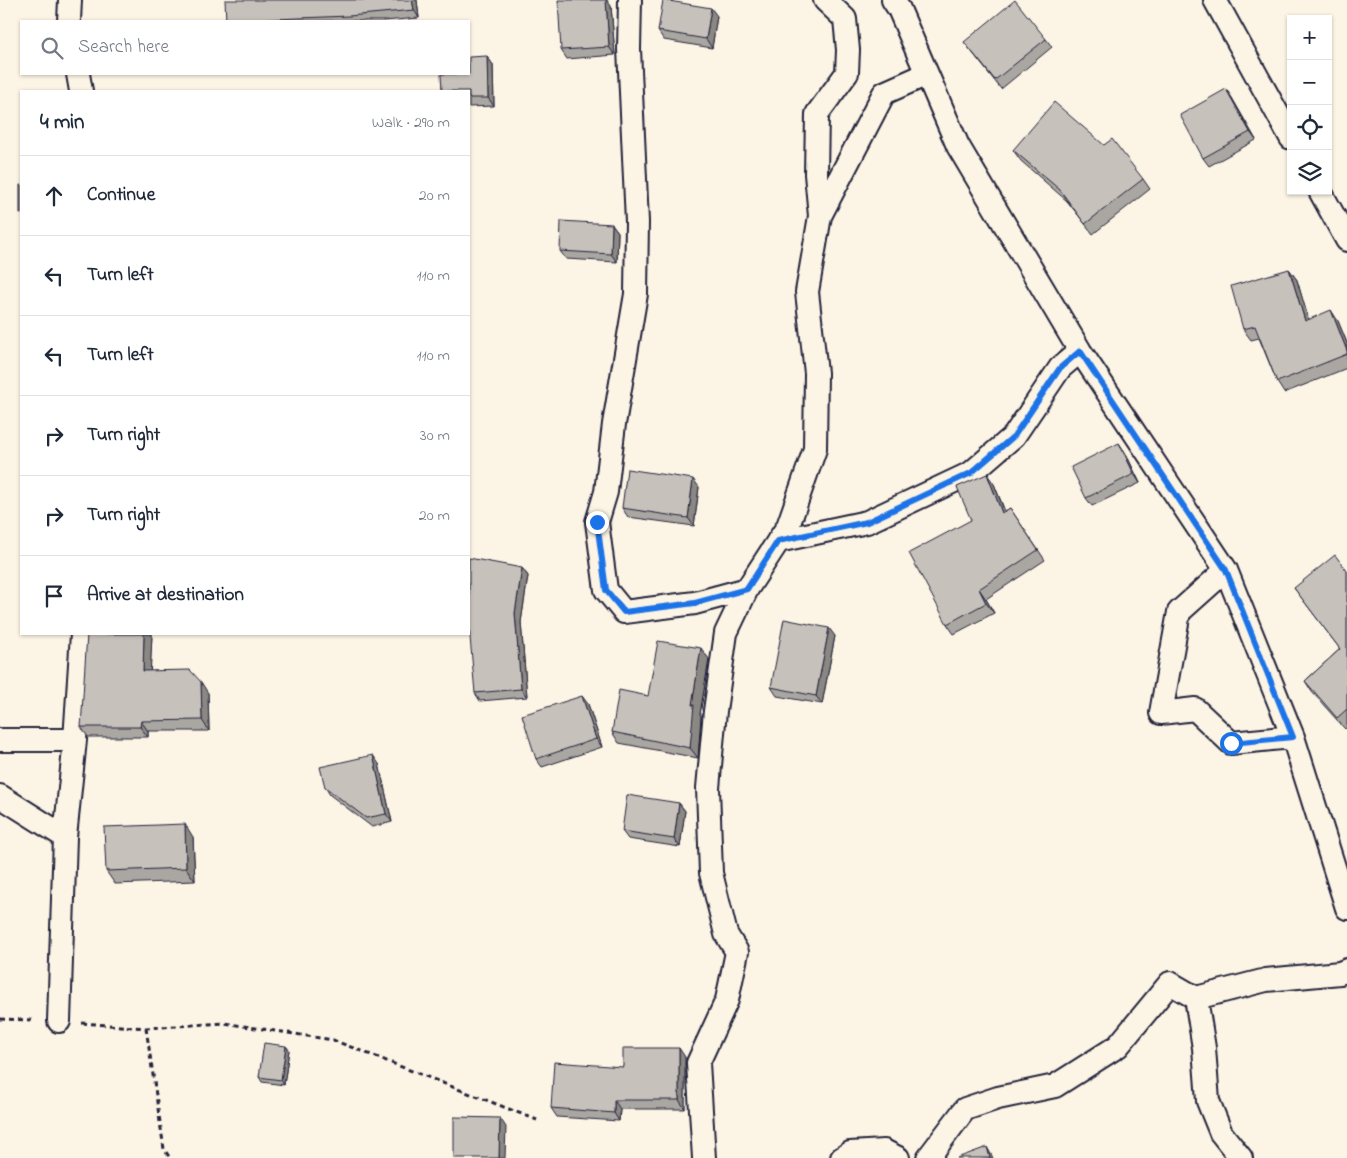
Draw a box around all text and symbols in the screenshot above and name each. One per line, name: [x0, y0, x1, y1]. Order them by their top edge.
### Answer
map controls: [1287, 15, 1332, 195]
button: +: [1287, 15, 1332, 60]
search box: [20, 20, 470, 75]
icon: search: [38, 34, 66, 62]
text: Search here: [78, 34, 169, 61]
button: −: [1287, 60, 1332, 105]
button: locate: [1287, 105, 1332, 150]
text: 4 min: [40, 108, 84, 138]
text: Walk · 290 m: [372, 111, 450, 135]
button: layers: [1287, 150, 1332, 195]
icon: ahead: [40, 182, 68, 210]
text: Continue: [87, 182, 155, 209]
text: 20 m: [419, 184, 450, 208]
icon: left: [40, 262, 68, 290]
text: Turn left: [87, 262, 154, 289]
text: 110 m: [416, 264, 450, 288]
icon: left: [40, 342, 68, 370]
text: Turn left: [87, 342, 154, 369]
text: 110 m: [416, 344, 450, 368]
icon: right: [40, 422, 68, 450]
text: Turn right: [87, 422, 160, 449]
text: 30 m: [420, 424, 450, 448]
icon: right: [40, 502, 68, 530]
text: Turn right: [87, 502, 160, 529]
text: 20 m: [419, 504, 450, 528]
route end: [586, 511, 609, 534]
icon: arrive: [40, 582, 68, 610]
text: Arrive at destination: [87, 582, 244, 609]
route start: [1220, 732, 1243, 755]

